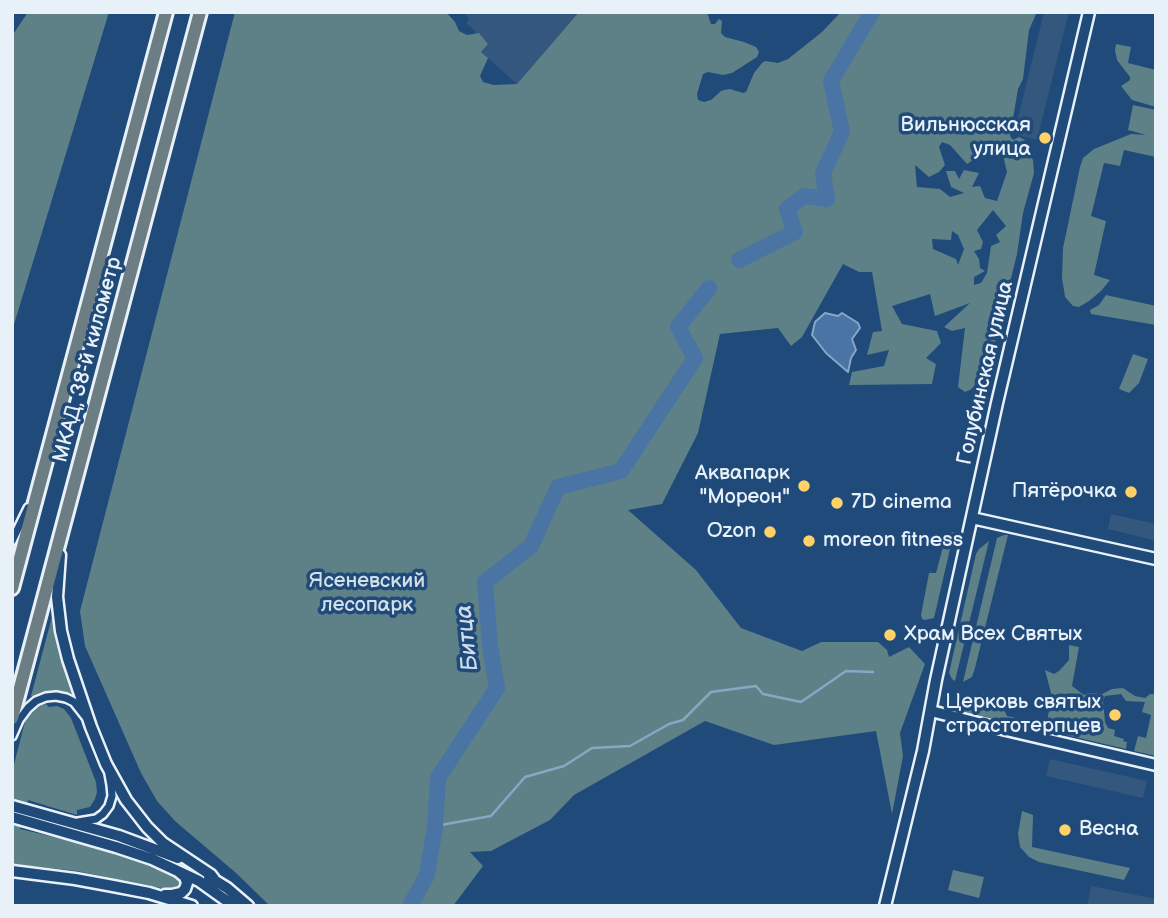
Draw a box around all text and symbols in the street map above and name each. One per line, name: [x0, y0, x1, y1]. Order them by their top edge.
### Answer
place label: Вильнюсская улица: [901, 113, 1031, 163]
marker: Вильнюсская улица: [1037, 130, 1053, 146]
street label: МКАД, 38-й километр: [48, 255, 128, 465]
street label: Голубинская улица: [953, 279, 1019, 467]
place label: Аквапарк "Мореон": [695, 461, 790, 511]
marker: Аквапарк "Мореон": [796, 478, 812, 494]
place label: Пятёрочка: [1012, 479, 1117, 505]
marker: Пятёрочка: [1123, 484, 1139, 500]
place label: 7D cinema: [851, 490, 952, 516]
marker: 7D cinema: [829, 495, 845, 511]
place label: Ozon: [707, 519, 756, 545]
marker: Ozon: [762, 524, 778, 540]
place label: moreon fitness: [823, 528, 963, 554]
marker: moreon fitness: [801, 533, 817, 549]
park label: Ясеневский лесопарк: [309, 569, 425, 619]
water label: Битца: [451, 603, 485, 673]
place label: Храм Всех Святых: [904, 622, 1082, 648]
marker: Храм Всех Святых: [882, 627, 898, 643]
place label: Церковь святых страстотерпцев: [945, 690, 1101, 740]
marker: Церковь святых страстотерпцев: [1107, 707, 1123, 723]
place label: Весна: [1079, 817, 1139, 843]
marker: Весна: [1057, 822, 1073, 838]

